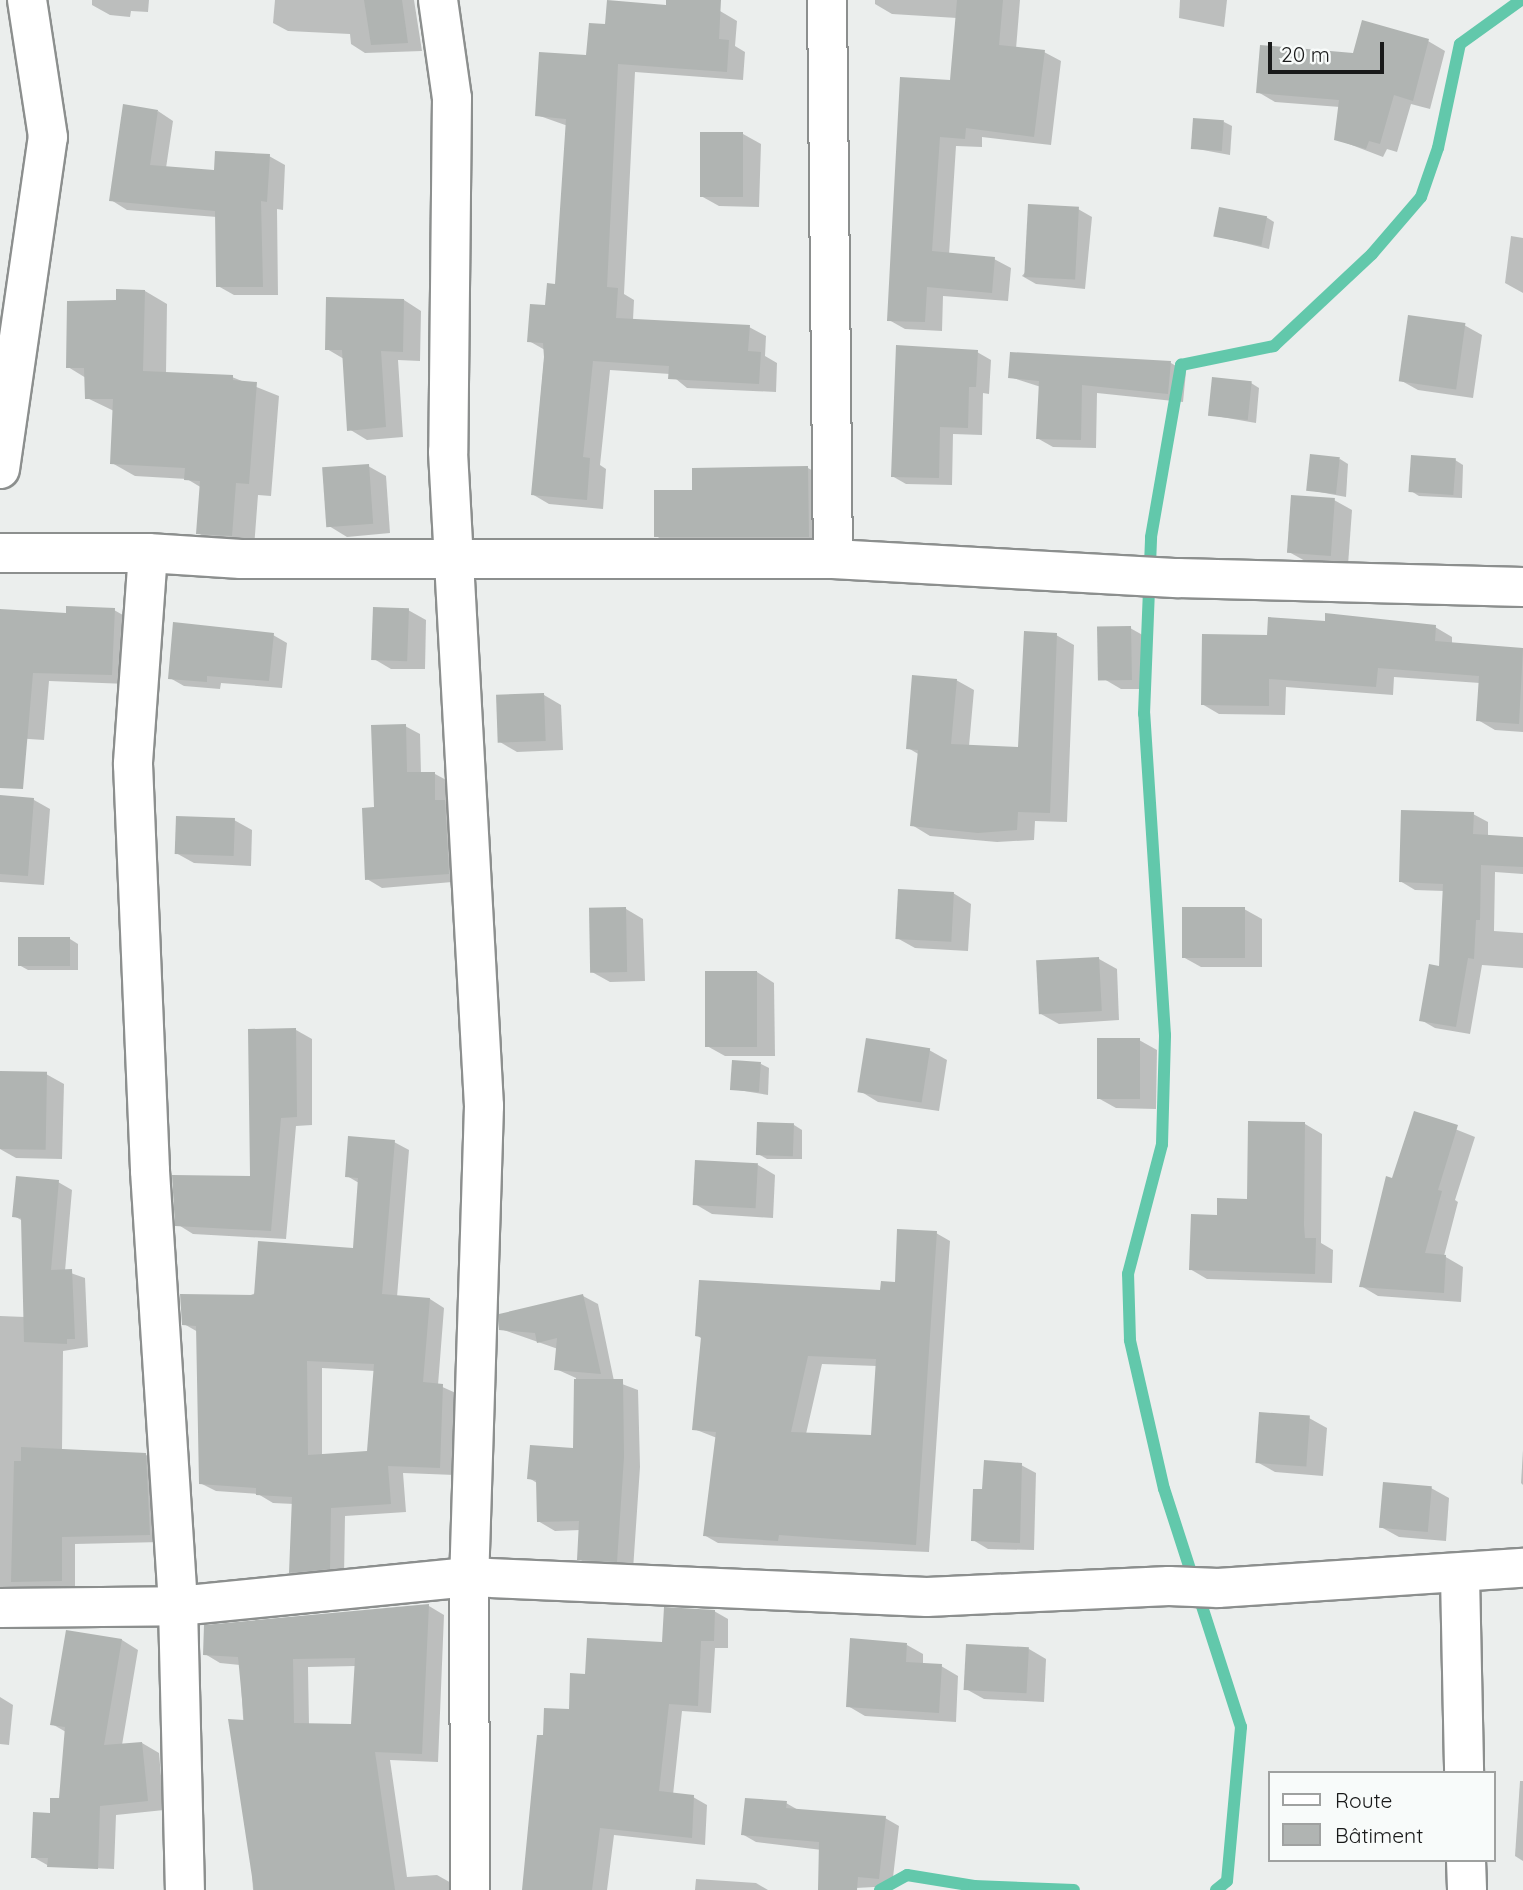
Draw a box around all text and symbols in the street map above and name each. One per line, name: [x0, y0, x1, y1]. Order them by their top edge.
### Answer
scale bar: [1271, 28, 1386, 72]
text: 20 m: [1281, 41, 1330, 67]
legend: [1268, 1771, 1495, 1862]
text: Route: [1335, 1787, 1392, 1813]
text: Bâtiment: [1335, 1822, 1423, 1848]

